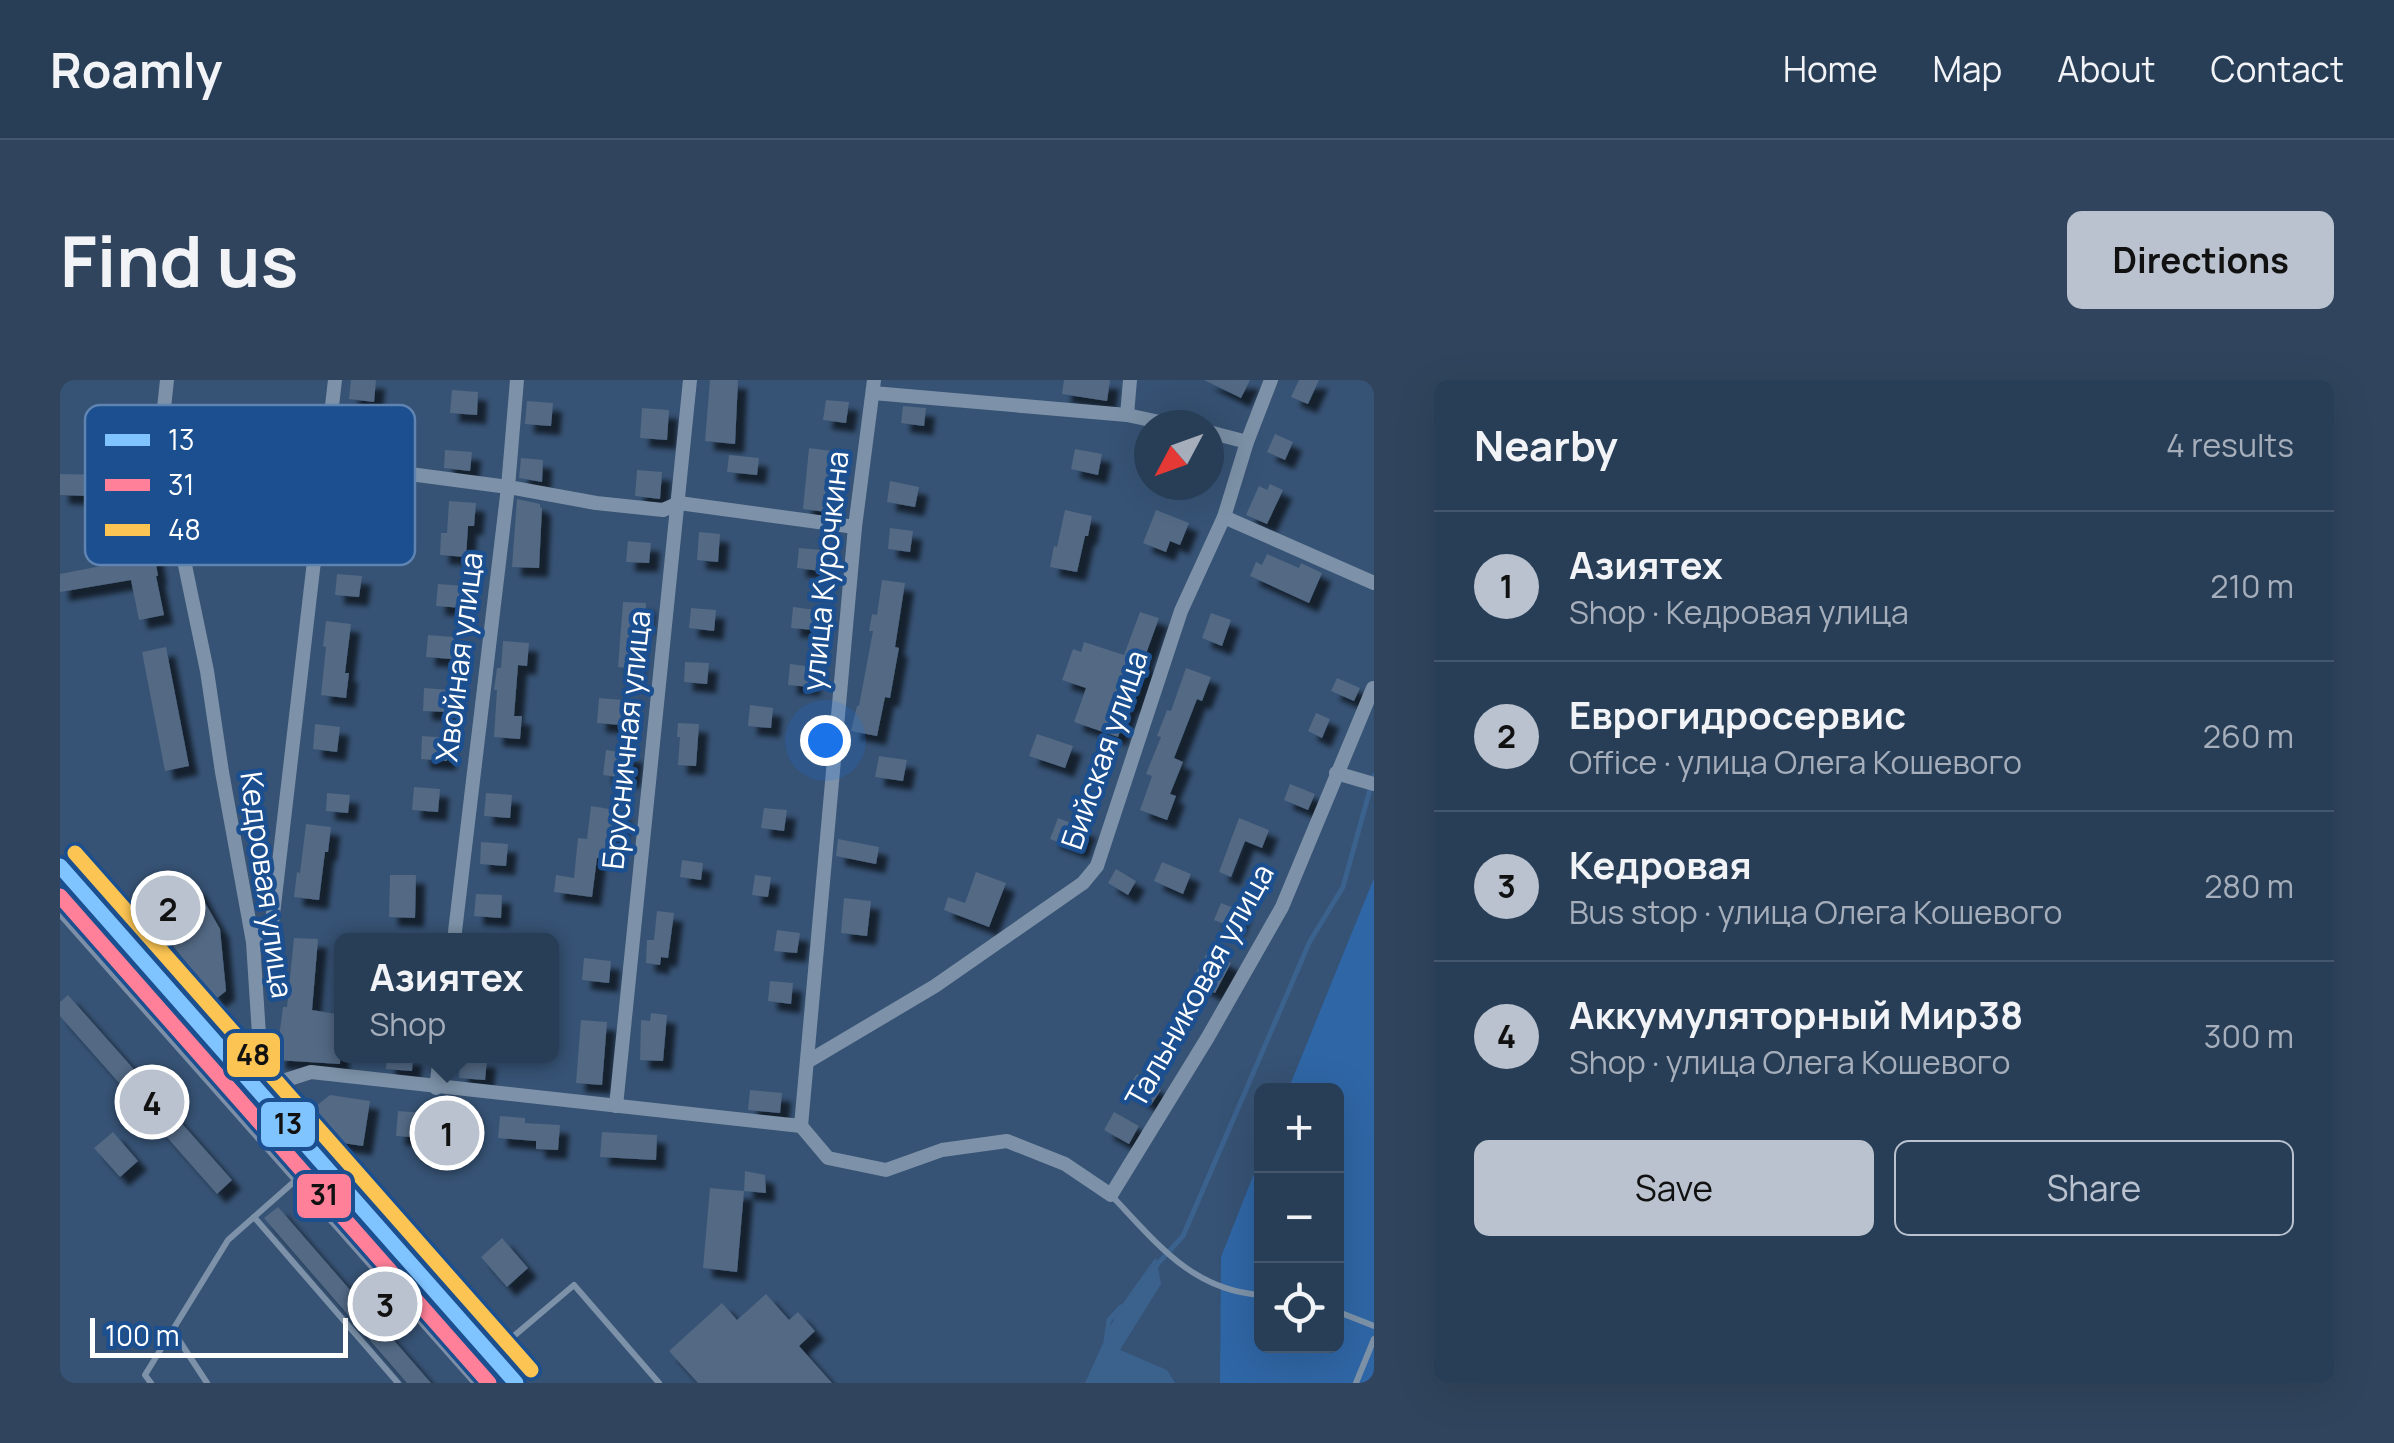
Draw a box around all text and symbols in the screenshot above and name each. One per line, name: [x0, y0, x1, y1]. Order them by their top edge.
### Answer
text: Roamly: [50, 37, 222, 102]
text: Home: [1783, 45, 1878, 93]
text: Map: [1933, 45, 2002, 93]
text: About: [2057, 45, 2156, 93]
text: Contact: [2211, 45, 2344, 93]
button: Directions: [2067, 211, 2334, 309]
text: Find us: [60, 212, 298, 308]
legend: [85, 405, 415, 565]
north arrow: [1134, 410, 1224, 500]
text: Nearby: [1474, 416, 1618, 474]
text: 13: [168, 420, 194, 458]
text: 4 results: [2166, 423, 2294, 467]
street label: улица Курочкина: [792, 449, 858, 693]
text: 31: [168, 465, 194, 503]
text: 48: [168, 510, 201, 548]
text: Азиятех: [1569, 538, 1723, 590]
street label: Хвойная улица: [425, 550, 492, 764]
text: 1: [1499, 564, 1514, 608]
text: 210 m: [2210, 564, 2294, 608]
text: Shop · Кедровая улица: [1569, 590, 1909, 634]
street label: Брусничная улица: [592, 608, 659, 871]
street label: Бийская улица: [1050, 645, 1157, 854]
text: Еврогидросервис: [1569, 688, 1906, 740]
text: 2: [1497, 714, 1516, 758]
text: 260 m: [2203, 714, 2294, 758]
your location: [800, 715, 851, 766]
text: Office · улица Олега Кошевого: [1569, 740, 2022, 784]
street label: Кедровая улица: [231, 769, 304, 1001]
text: Кедровая: [1569, 838, 1752, 890]
street label: Тальниковая улица: [1115, 856, 1283, 1114]
text: 3: [1497, 864, 1516, 908]
text: 280 m: [2204, 864, 2294, 908]
pin: 2: [136, 870, 200, 946]
text: Bus stop · улица Олега Кошевого: [1569, 890, 2062, 934]
popup: [334, 933, 559, 1063]
text: Азиятех: [370, 950, 523, 1002]
text: Аккумуляторный Мир38: [1569, 988, 2023, 1040]
text: Shop: [370, 1002, 446, 1046]
text: 4: [1497, 1014, 1516, 1058]
text: 300 m: [2204, 1014, 2294, 1058]
line badge: 48: [225, 1031, 282, 1079]
text: 48: [236, 1035, 270, 1073]
text: Shop · улица Олега Кошевого: [1569, 1040, 2010, 1084]
pin: 4: [119, 1064, 184, 1140]
map controls: [1254, 1083, 1344, 1353]
button: +: [1254, 1083, 1344, 1173]
pin: 1: [414, 1096, 480, 1170]
line badge: 13: [259, 1100, 317, 1149]
text: 13: [274, 1104, 302, 1142]
button: Save: [1474, 1140, 1874, 1236]
button: Share: [1894, 1140, 2294, 1236]
line badge: 31: [295, 1172, 353, 1220]
button: −: [1254, 1173, 1344, 1263]
text: 31: [310, 1175, 338, 1213]
button: locate: [1254, 1263, 1344, 1353]
pin: 3: [352, 1266, 418, 1342]
scale bar: [90, 1313, 348, 1358]
text: 100 m: [105, 1316, 179, 1354]

